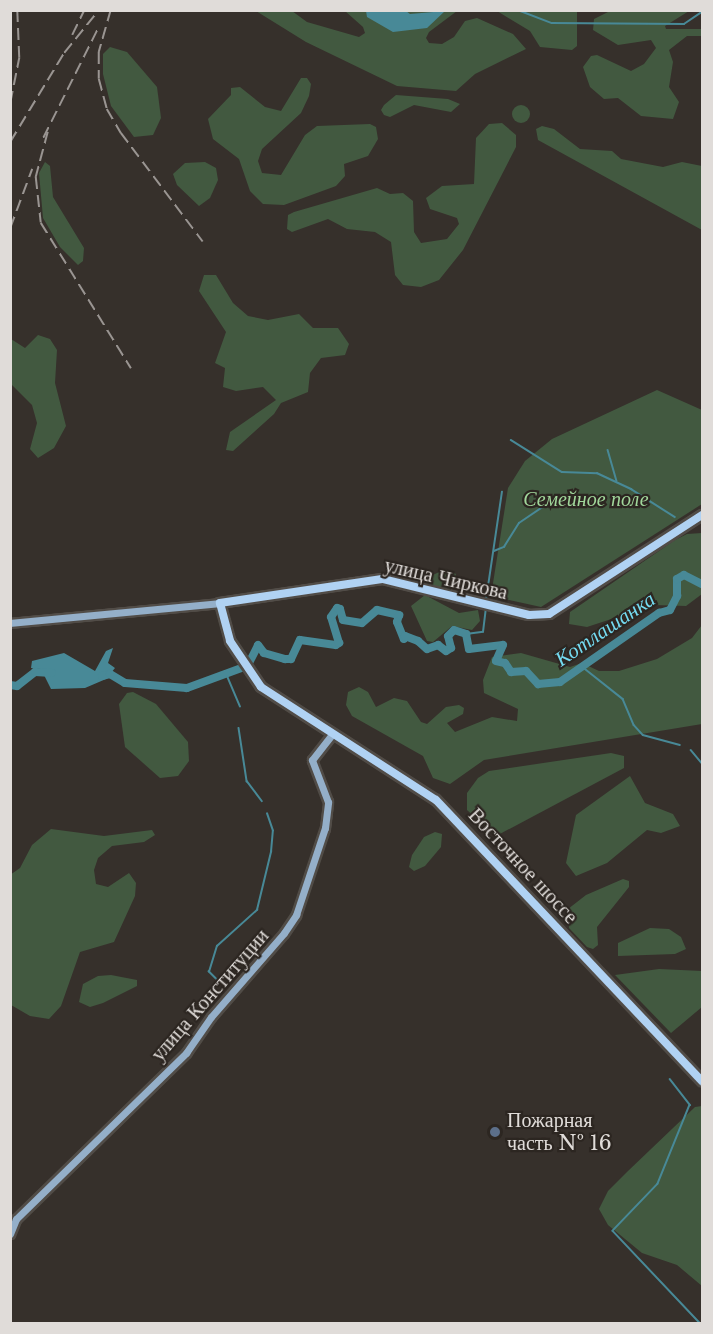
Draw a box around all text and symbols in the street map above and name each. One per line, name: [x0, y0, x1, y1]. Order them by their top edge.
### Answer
park label: Семейное поле: [523, 487, 649, 511]
street label: улица Чиркова: [382, 553, 510, 605]
water label: Котлашанка: [550, 586, 660, 672]
street label: Восточное шоссе: [463, 803, 583, 929]
street label: улица Конституции: [146, 924, 274, 1066]
place label: Пожарная часть № 16: [507, 1108, 612, 1155]
marker: Пожарная часть № 16: [488, 1125, 502, 1139]

